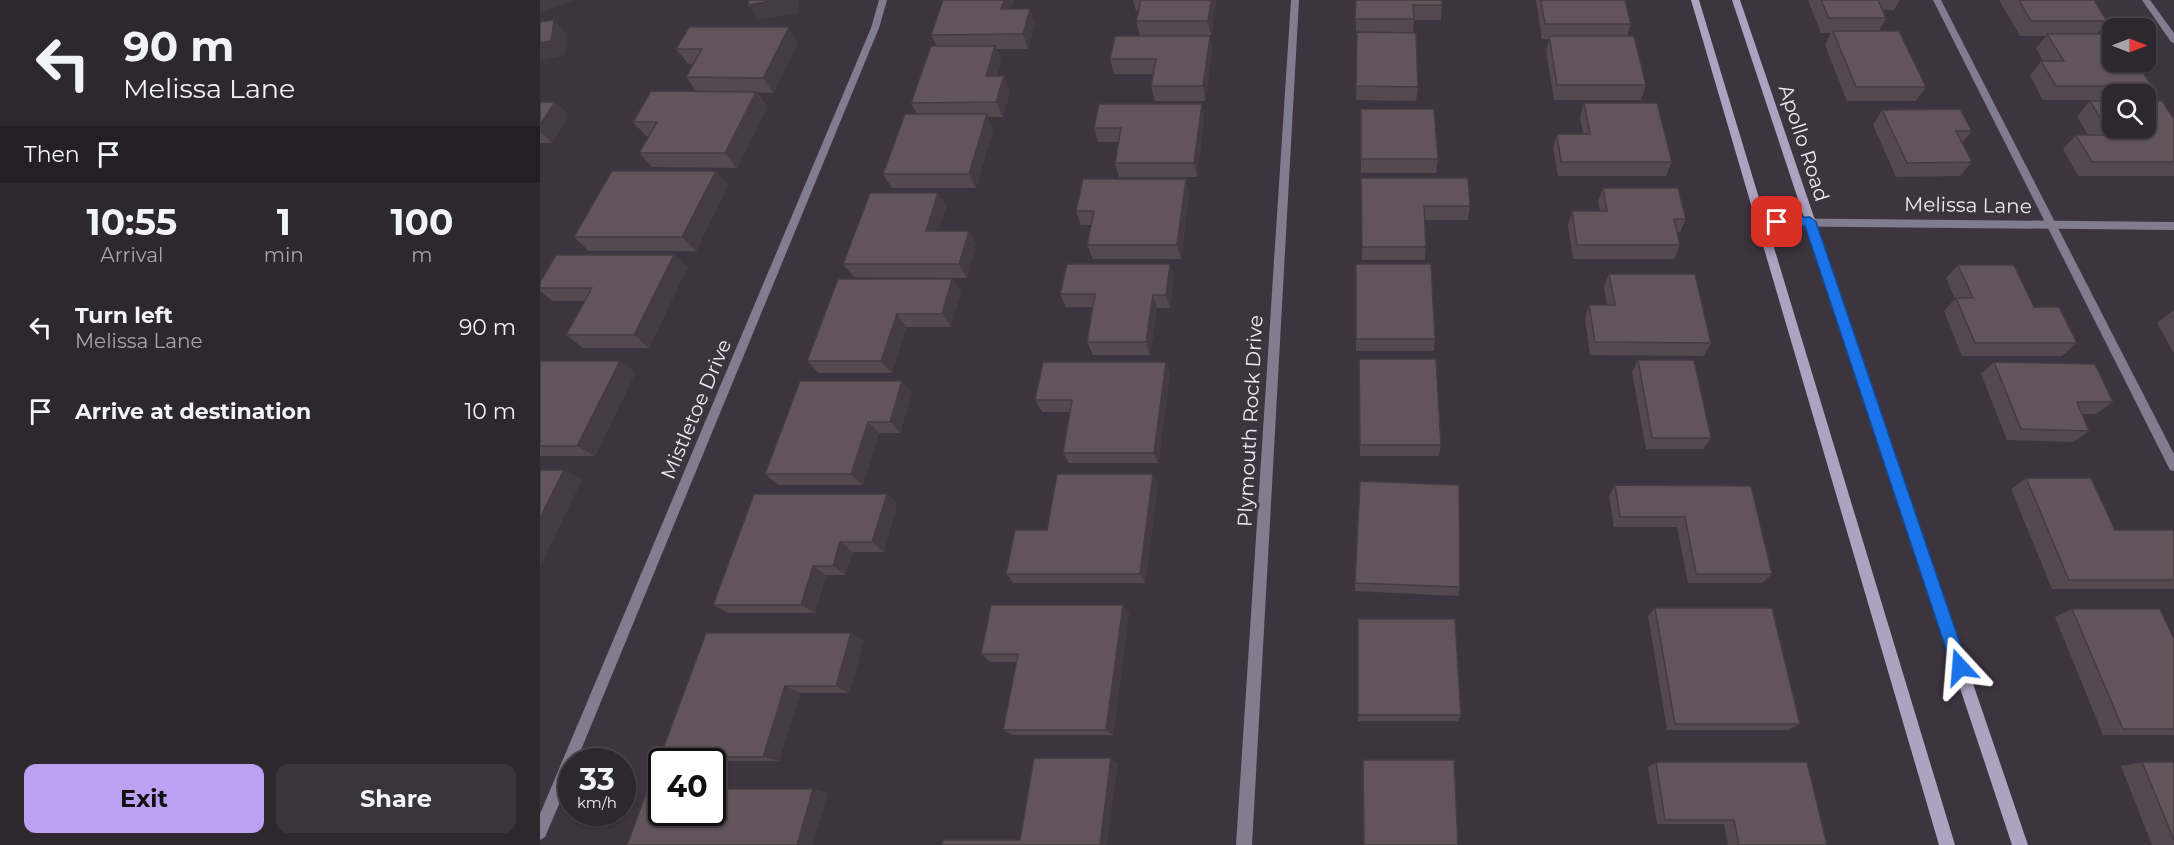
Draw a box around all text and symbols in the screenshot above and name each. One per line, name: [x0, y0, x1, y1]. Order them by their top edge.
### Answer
north arrow: [2102, 18, 2156, 72]
map controls: [2102, 18, 2156, 138]
text: 90 m: [123, 20, 234, 72]
icon: left: [24, 24, 102, 102]
text: Melissa Lane: [123, 72, 295, 105]
street label: Apollo Road: [1774, 82, 1834, 204]
button: search: [2102, 84, 2156, 138]
icon: arrive: [92, 138, 125, 171]
text: Then: [24, 141, 80, 168]
street label: Melissa Lane: [1904, 192, 2032, 218]
pin: [1751, 196, 1802, 247]
text: 10:55: [87, 200, 177, 244]
text: 1: [277, 200, 291, 244]
text: 100: [390, 200, 453, 244]
icon: arrive: [1760, 205, 1793, 238]
text: Arrival: [100, 243, 163, 267]
text: min: [264, 243, 304, 267]
text: m: [411, 243, 433, 267]
text: Turn left: [75, 302, 173, 329]
icon: left: [24, 311, 57, 344]
text: 90 m: [459, 314, 516, 341]
street label: Plymouth Rock Drive: [1232, 314, 1268, 528]
text: Melissa Lane: [75, 329, 203, 353]
street label: Mistletoe Drive: [656, 335, 736, 483]
icon: arrive: [24, 395, 57, 428]
text: Arrive at destination: [75, 398, 311, 425]
text: 10 m: [464, 398, 516, 425]
position arrow: [1928, 635, 1992, 699]
speed limit sign: 40: [648, 748, 726, 826]
text: 33: [579, 761, 615, 798]
button: Exit: [24, 764, 264, 833]
button: Share: [276, 764, 516, 833]
text: km/h: [577, 793, 617, 812]

